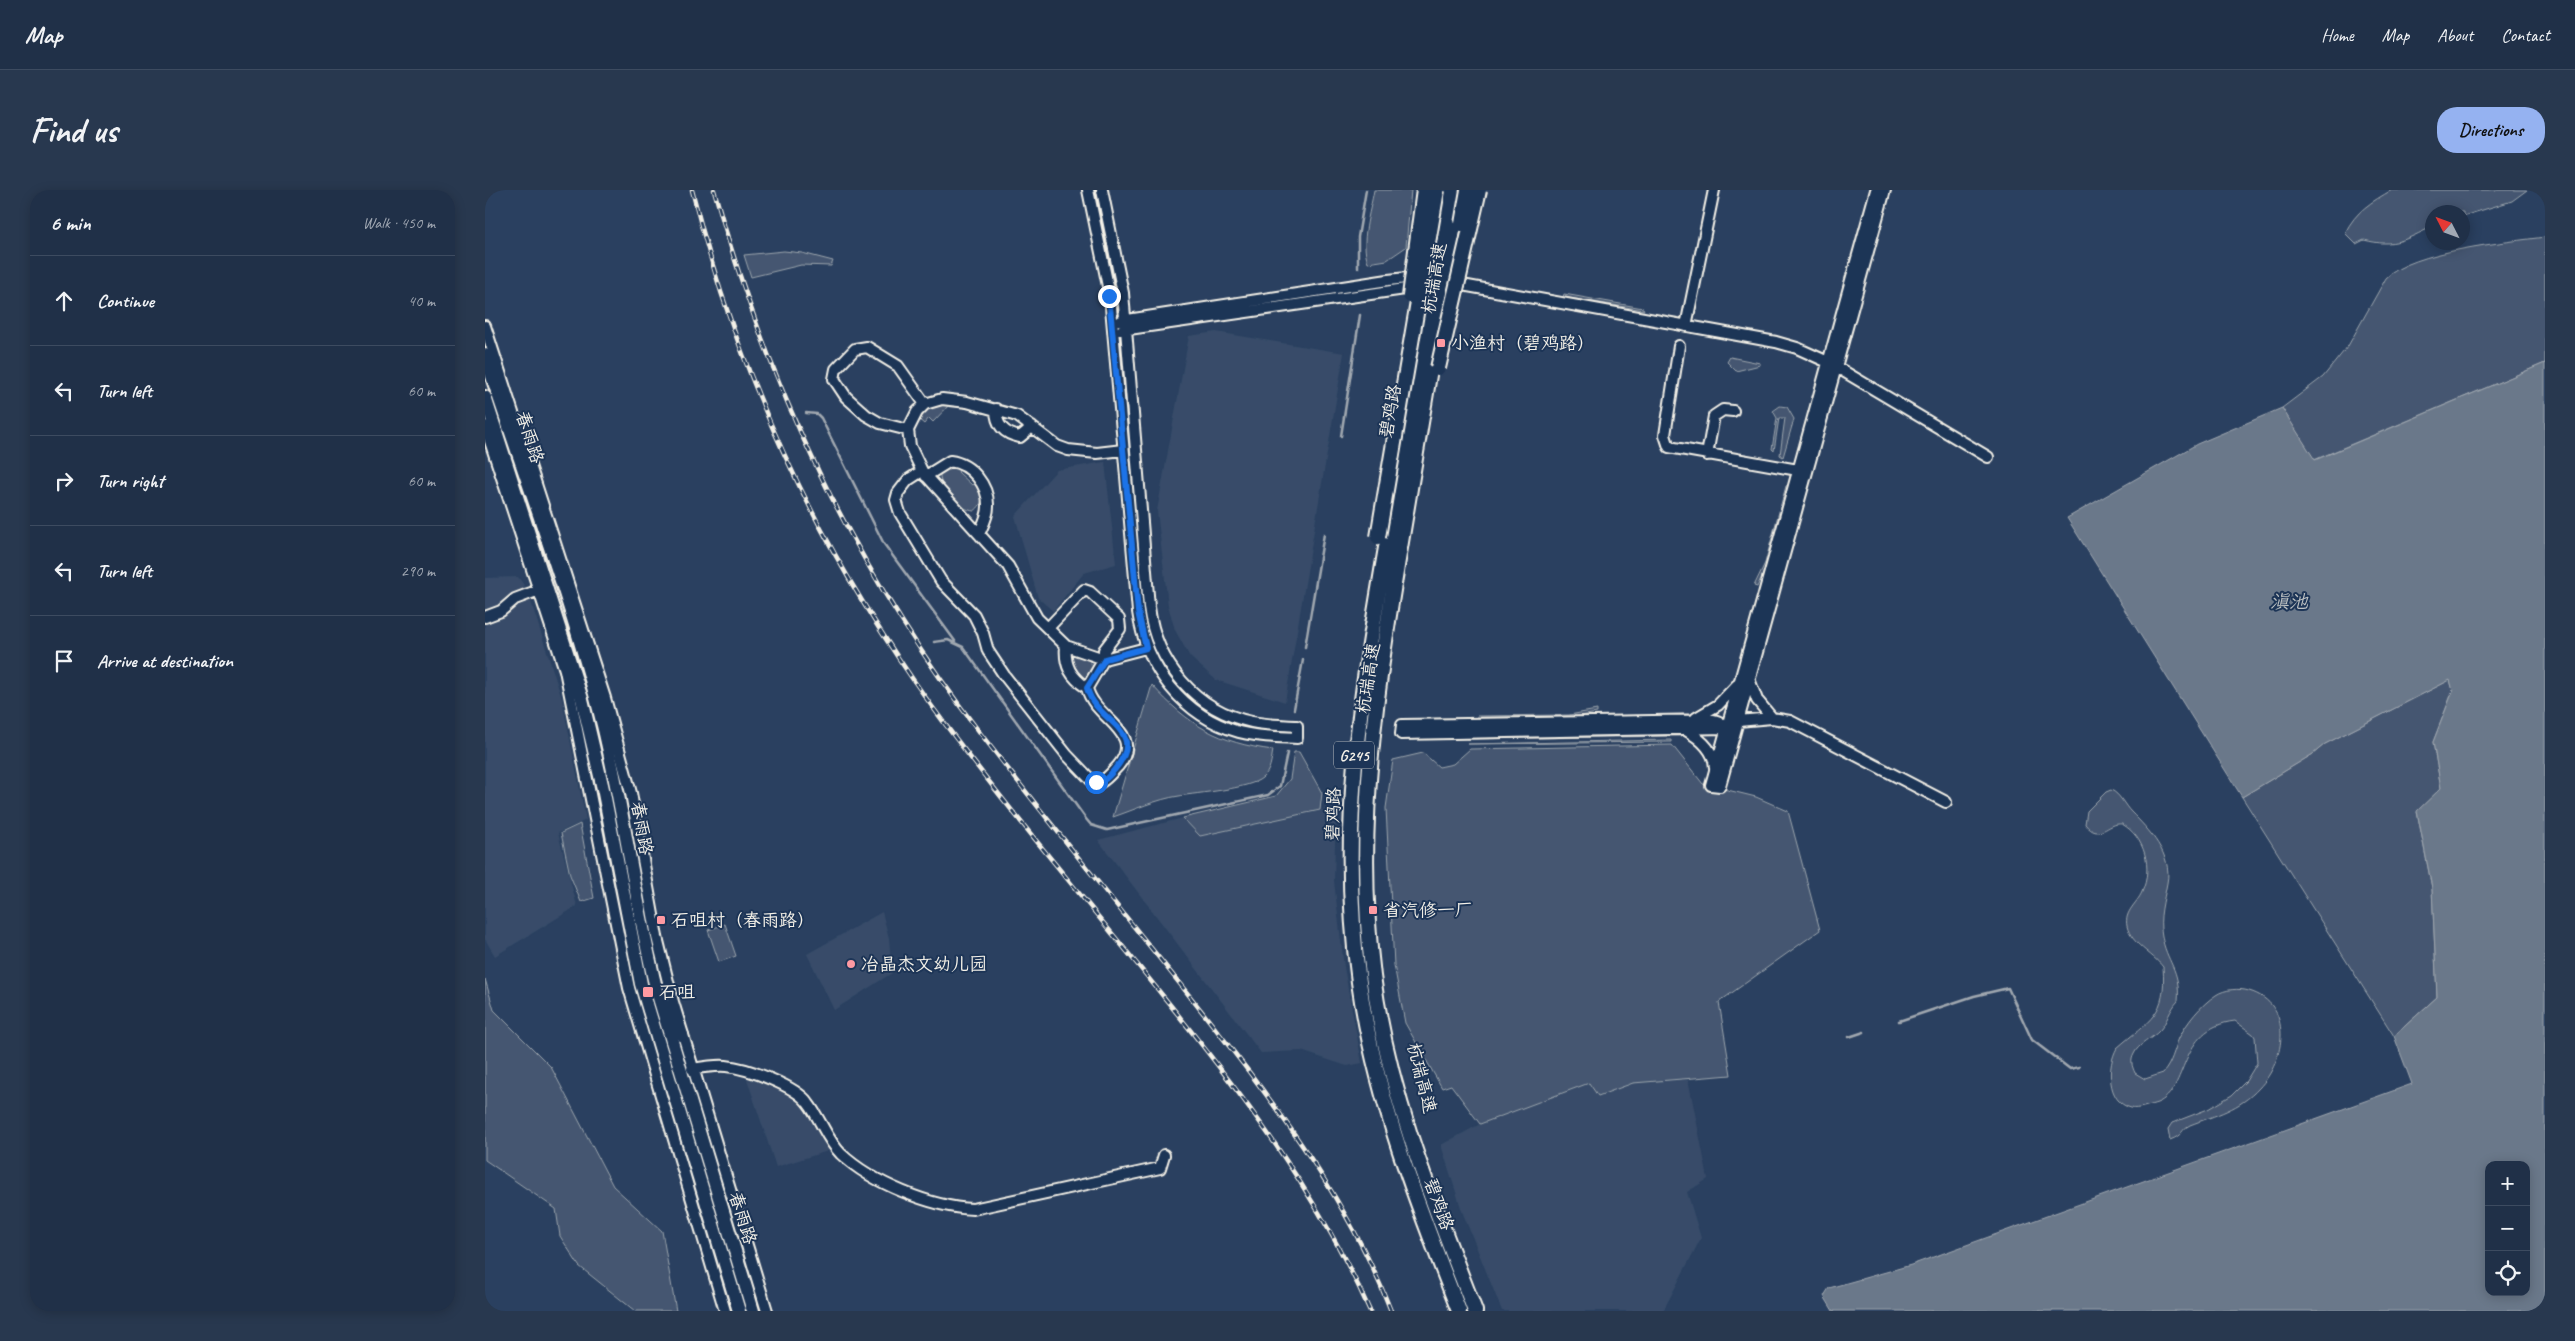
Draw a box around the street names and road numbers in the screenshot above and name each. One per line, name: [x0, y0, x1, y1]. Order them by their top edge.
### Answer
street label: 杭瑞高速: [1417, 241, 1451, 315]
street label: 碧鸡路: [1374, 383, 1406, 439]
street label: 春雨路: [511, 408, 549, 466]
street label: 杭瑞高速: [1352, 641, 1384, 715]
road number: G245: [1334, 742, 1374, 768]
street label: 碧鸡路: [1321, 787, 1345, 841]
street label: 春雨路: [626, 800, 658, 856]
street label: 杭瑞高速: [1403, 1040, 1441, 1116]
street label: 碧鸡路: [1419, 1175, 1459, 1233]
street label: 春雨路: [725, 1189, 761, 1247]

